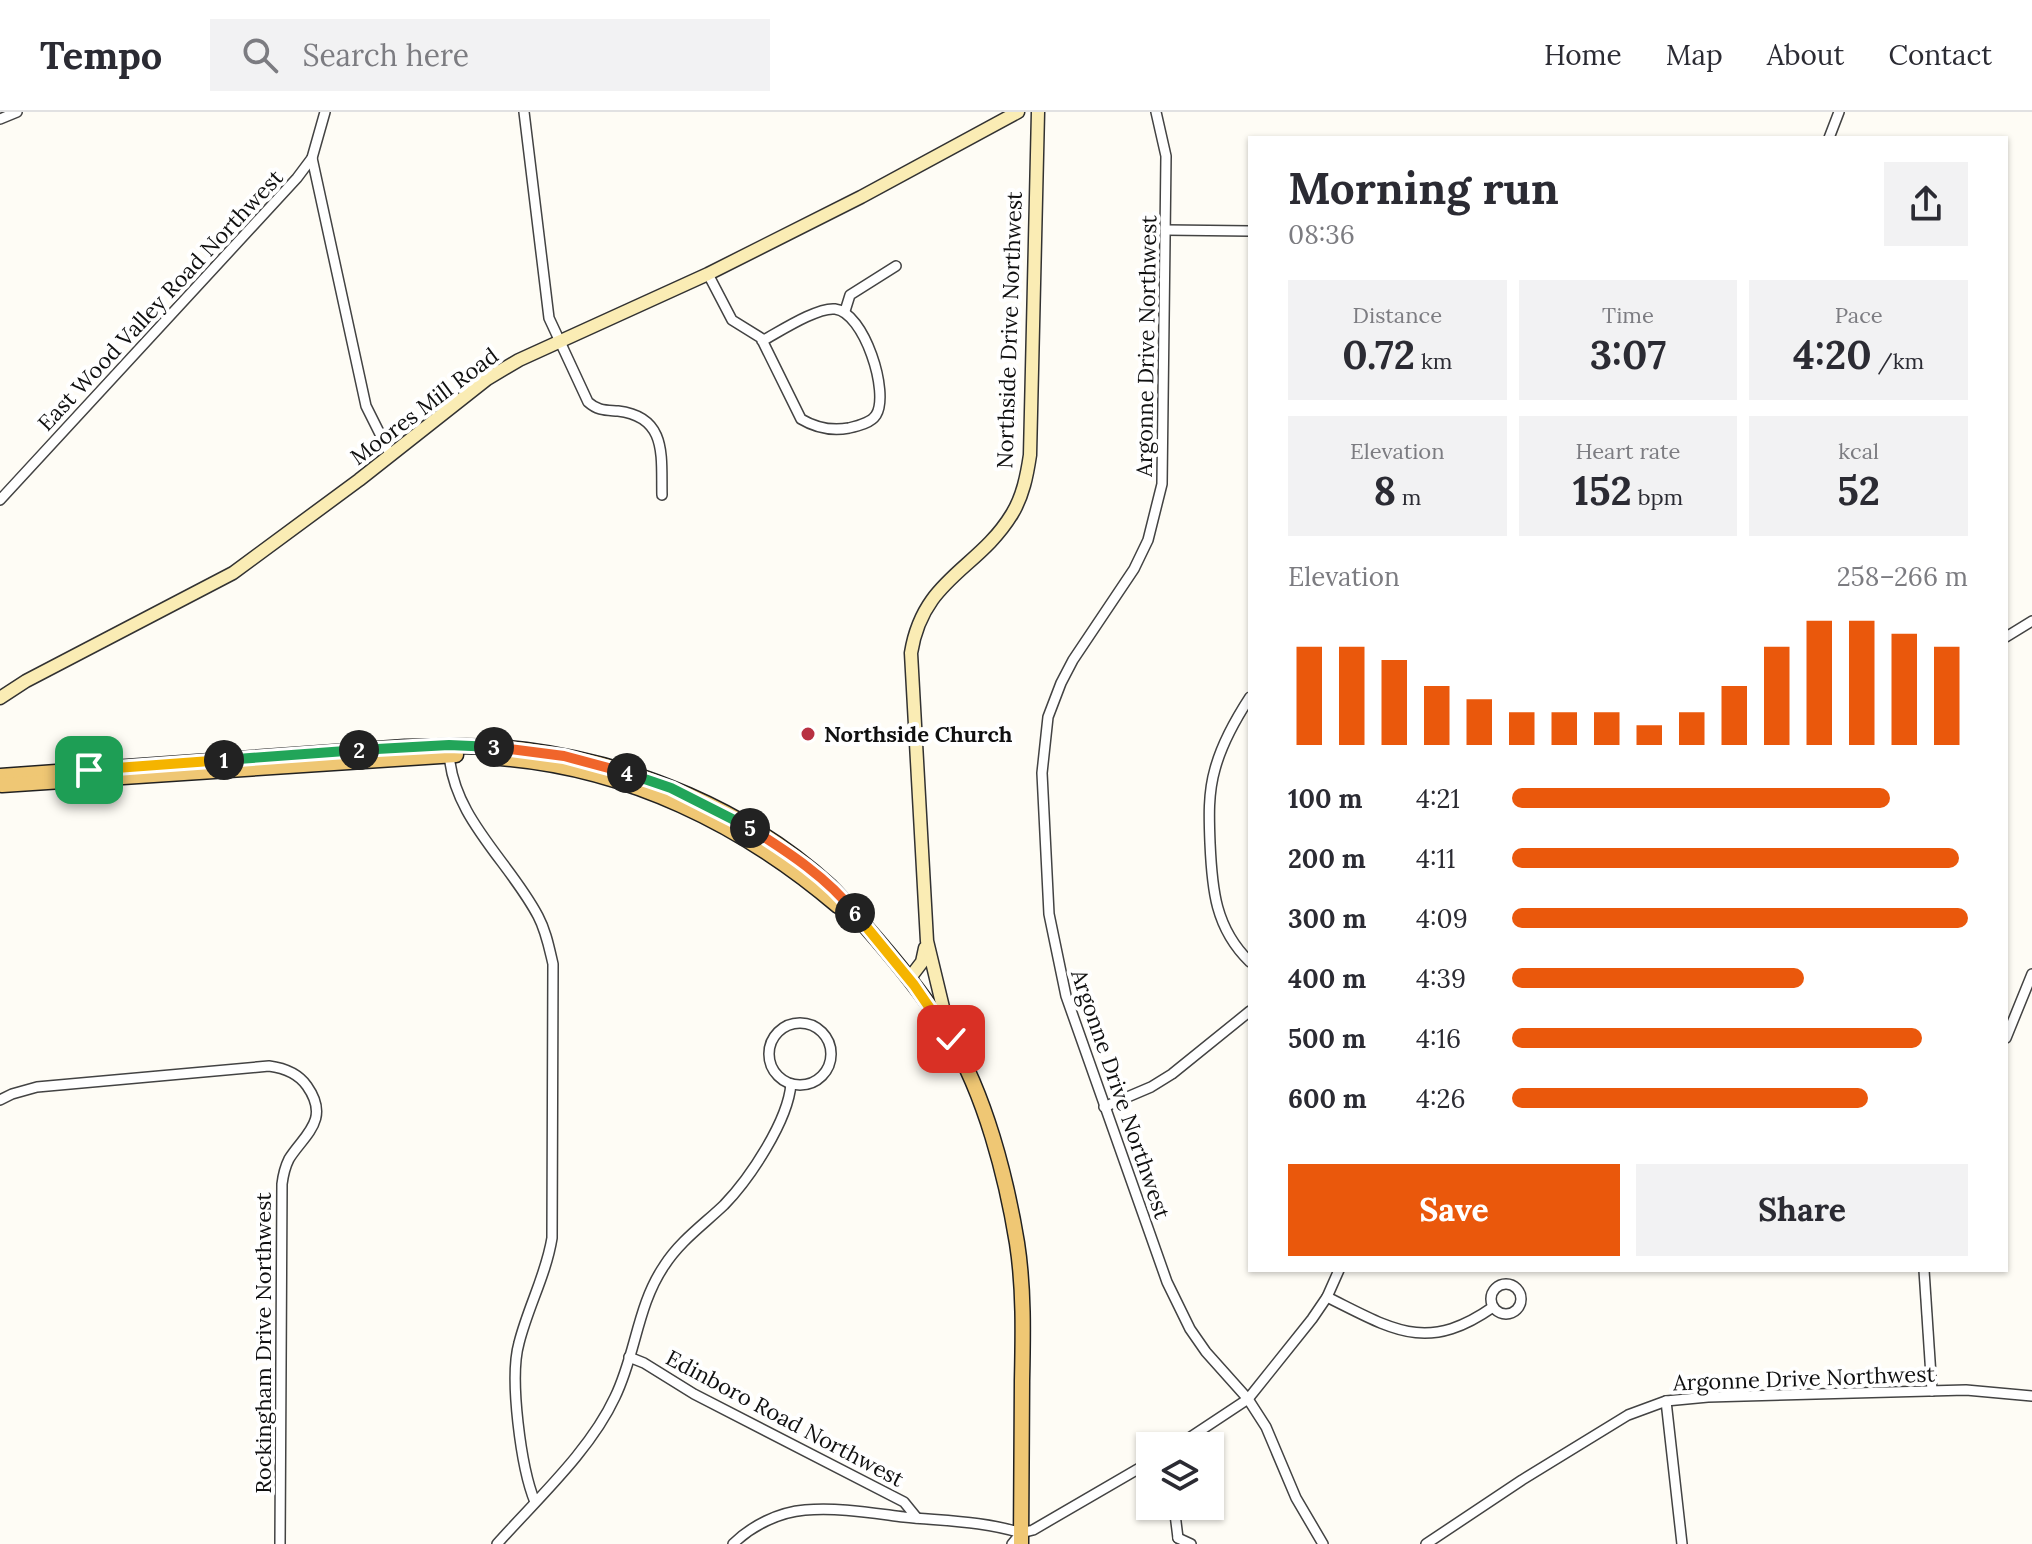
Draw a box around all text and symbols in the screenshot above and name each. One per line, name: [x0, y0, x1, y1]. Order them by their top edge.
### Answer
search box: [210, 19, 770, 91]
text: Tempo: [40, 31, 162, 79]
icon: search: [238, 33, 282, 77]
text: Search here: [302, 36, 469, 74]
text: Home: [1544, 37, 1622, 73]
text: Map: [1666, 37, 1723, 73]
text: About: [1767, 37, 1844, 73]
text: Contact: [1888, 37, 1992, 73]
text: Morning run: [1288, 160, 1559, 216]
button: share: [1884, 162, 1968, 246]
street label: East Wood Valley Road Northwest: [31, 163, 289, 436]
street label: Northside Drive Northwest: [990, 190, 1028, 469]
street label: Argonne Drive Northwest: [1130, 214, 1162, 478]
text: 08:36: [1288, 218, 1355, 251]
text: Distance: [1353, 301, 1442, 329]
text: Time: [1602, 301, 1654, 329]
text: Pace: [1835, 301, 1883, 329]
text: 0.72: [1342, 329, 1415, 380]
text: 3:07: [1590, 329, 1666, 380]
text: 4:20: [1793, 329, 1872, 380]
street label: Moores Mill Road: [344, 341, 504, 471]
text: km: [1415, 347, 1452, 375]
text: /km: [1872, 347, 1924, 375]
text: Elevation: [1350, 437, 1445, 465]
text: Heart rate: [1576, 437, 1680, 465]
text: kcal: [1838, 437, 1879, 465]
text: 8: [1373, 465, 1396, 516]
text: 152: [1573, 465, 1632, 516]
text: 52: [1837, 465, 1880, 516]
text: m: [1396, 483, 1422, 511]
text: bpm: [1632, 483, 1683, 511]
text: Elevation: [1288, 560, 1400, 593]
text: 258–266 m: [1837, 560, 1968, 593]
place label: Northside Church: [824, 720, 1013, 748]
marker: Northside Church: [799, 725, 817, 743]
pin: 3: [474, 727, 514, 767]
pin: 2: [339, 730, 379, 770]
text: 3: [488, 733, 500, 761]
pin: [55, 736, 123, 804]
text: 2: [353, 736, 365, 764]
pin: 1: [204, 740, 244, 780]
text: 1: [220, 746, 228, 774]
icon: arrive: [67, 748, 111, 792]
pin: 4: [607, 753, 647, 793]
text: 4: [621, 759, 633, 787]
text: 100 m: [1288, 782, 1362, 815]
text: 4:21: [1416, 782, 1460, 815]
pin: 5: [730, 808, 770, 848]
text: 5: [744, 814, 756, 842]
text: 200 m: [1288, 842, 1366, 875]
text: 4:11: [1416, 842, 1456, 875]
pin: 6: [835, 893, 875, 933]
text: 6: [849, 899, 861, 927]
text: 300 m: [1288, 902, 1366, 935]
text: 4:09: [1416, 902, 1468, 935]
text: 400 m: [1288, 962, 1366, 995]
text: 4:39: [1416, 962, 1466, 995]
street label: Argonne Drive Northwest: [1065, 965, 1177, 1223]
pin: [917, 1005, 985, 1073]
icon: check: [929, 1017, 973, 1061]
text: 500 m: [1288, 1022, 1366, 1055]
text: 4:16: [1416, 1022, 1461, 1055]
text: 600 m: [1288, 1082, 1367, 1115]
text: 4:26: [1416, 1082, 1466, 1115]
button: Save: [1288, 1164, 1620, 1256]
button: Share: [1636, 1164, 1968, 1256]
street label: Rockingham Drive Northwest: [249, 1192, 277, 1494]
street label: Edinboro Road Northwest: [661, 1343, 909, 1493]
street label: Argonne Drive Northwest: [1672, 1359, 1936, 1397]
map controls: [1136, 1432, 1224, 1520]
button: layers: [1136, 1432, 1224, 1520]

